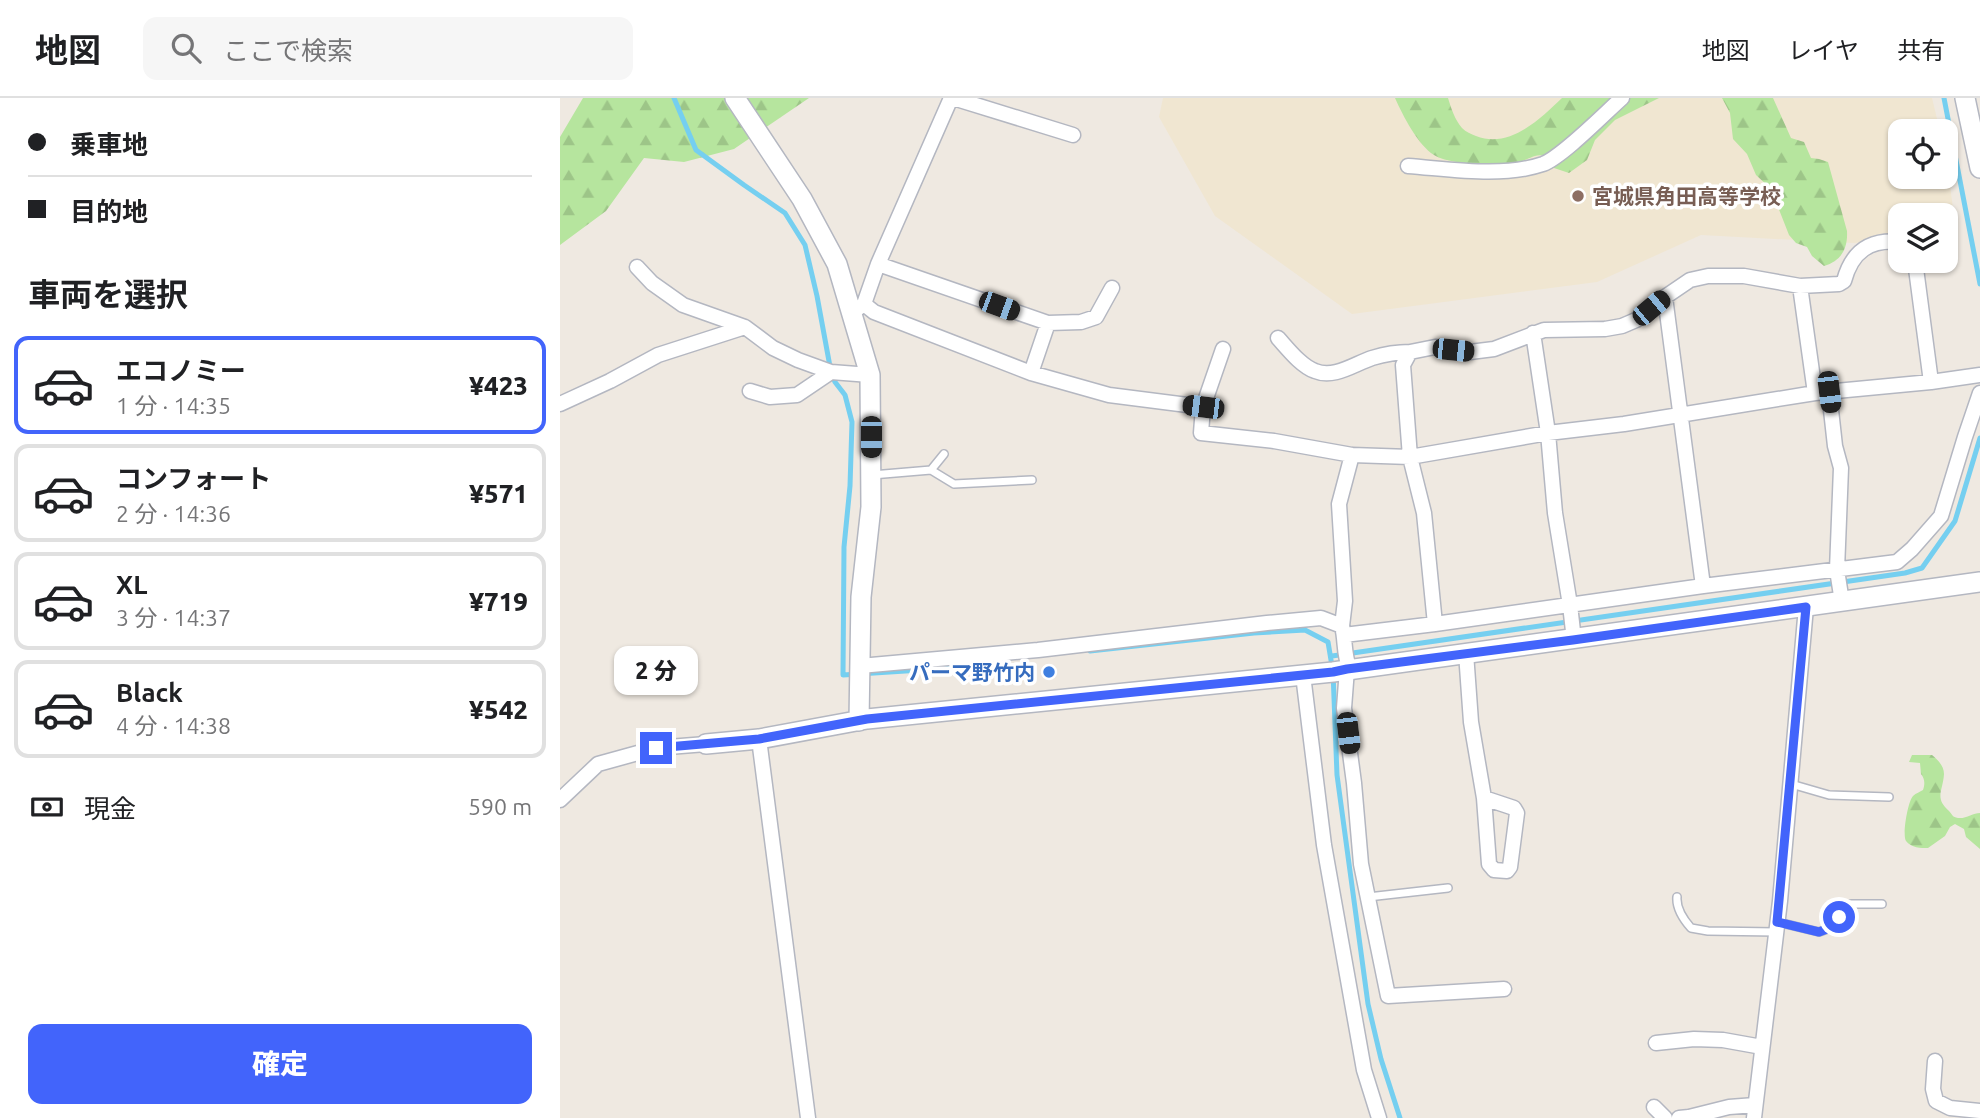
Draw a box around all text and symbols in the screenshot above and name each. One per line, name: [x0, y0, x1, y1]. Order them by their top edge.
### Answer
search box: [143, 17, 633, 80]
icon: search: [167, 29, 205, 67]
text: 地図: [35, 31, 101, 68]
text: ここで検索: [223, 36, 353, 65]
text: 地図: [1702, 37, 1750, 64]
text: レイヤ: [1788, 37, 1859, 64]
text: 共有: [1897, 37, 1945, 64]
map controls: [1888, 119, 1958, 273]
button: locate: [1888, 119, 1958, 189]
text: 乗車地: [70, 130, 148, 159]
place label: 宮城県角田高等学校: [1592, 184, 1781, 208]
marker: 宮城県角田高等学校: [1570, 188, 1586, 204]
text: 目的地: [70, 197, 148, 226]
button: layers: [1888, 203, 1958, 273]
text: 車両を選択: [28, 276, 188, 312]
car: [1629, 286, 1674, 330]
car: [976, 289, 1023, 323]
car: [1432, 337, 1475, 363]
icon: car: [32, 354, 95, 417]
text: エコノミー: [116, 356, 246, 385]
car: [1817, 370, 1842, 414]
text: ¥423: [469, 371, 528, 400]
text: 1 分 · 14:35: [116, 393, 231, 418]
car: [1181, 394, 1226, 420]
car: [861, 416, 882, 458]
icon: car: [32, 462, 95, 525]
text: コンフォート: [116, 464, 271, 493]
text: ¥571: [469, 479, 528, 508]
text: 2 分 · 14:36: [116, 501, 231, 526]
icon: car: [32, 570, 95, 633]
text: XL: [116, 570, 147, 599]
text: ¥719: [469, 587, 528, 616]
text: 3 分 · 14:37: [116, 605, 231, 630]
callout: 2 分: [614, 646, 698, 696]
text: 2 分: [635, 658, 677, 683]
place label: パーマ野竹内: [909, 660, 1035, 684]
marker: パーマ野竹内: [1041, 664, 1057, 680]
icon: car: [32, 678, 95, 741]
text: Black: [116, 678, 183, 707]
text: ¥542: [469, 695, 528, 724]
car: [1336, 711, 1361, 755]
text: 4 分 · 14:38: [116, 713, 231, 738]
route end: [640, 732, 672, 764]
icon: cash: [28, 788, 66, 826]
text: 現金: [84, 794, 136, 823]
text: 590 m: [468, 794, 532, 819]
route start: [1823, 901, 1855, 933]
button: 確定: [28, 1024, 532, 1104]

